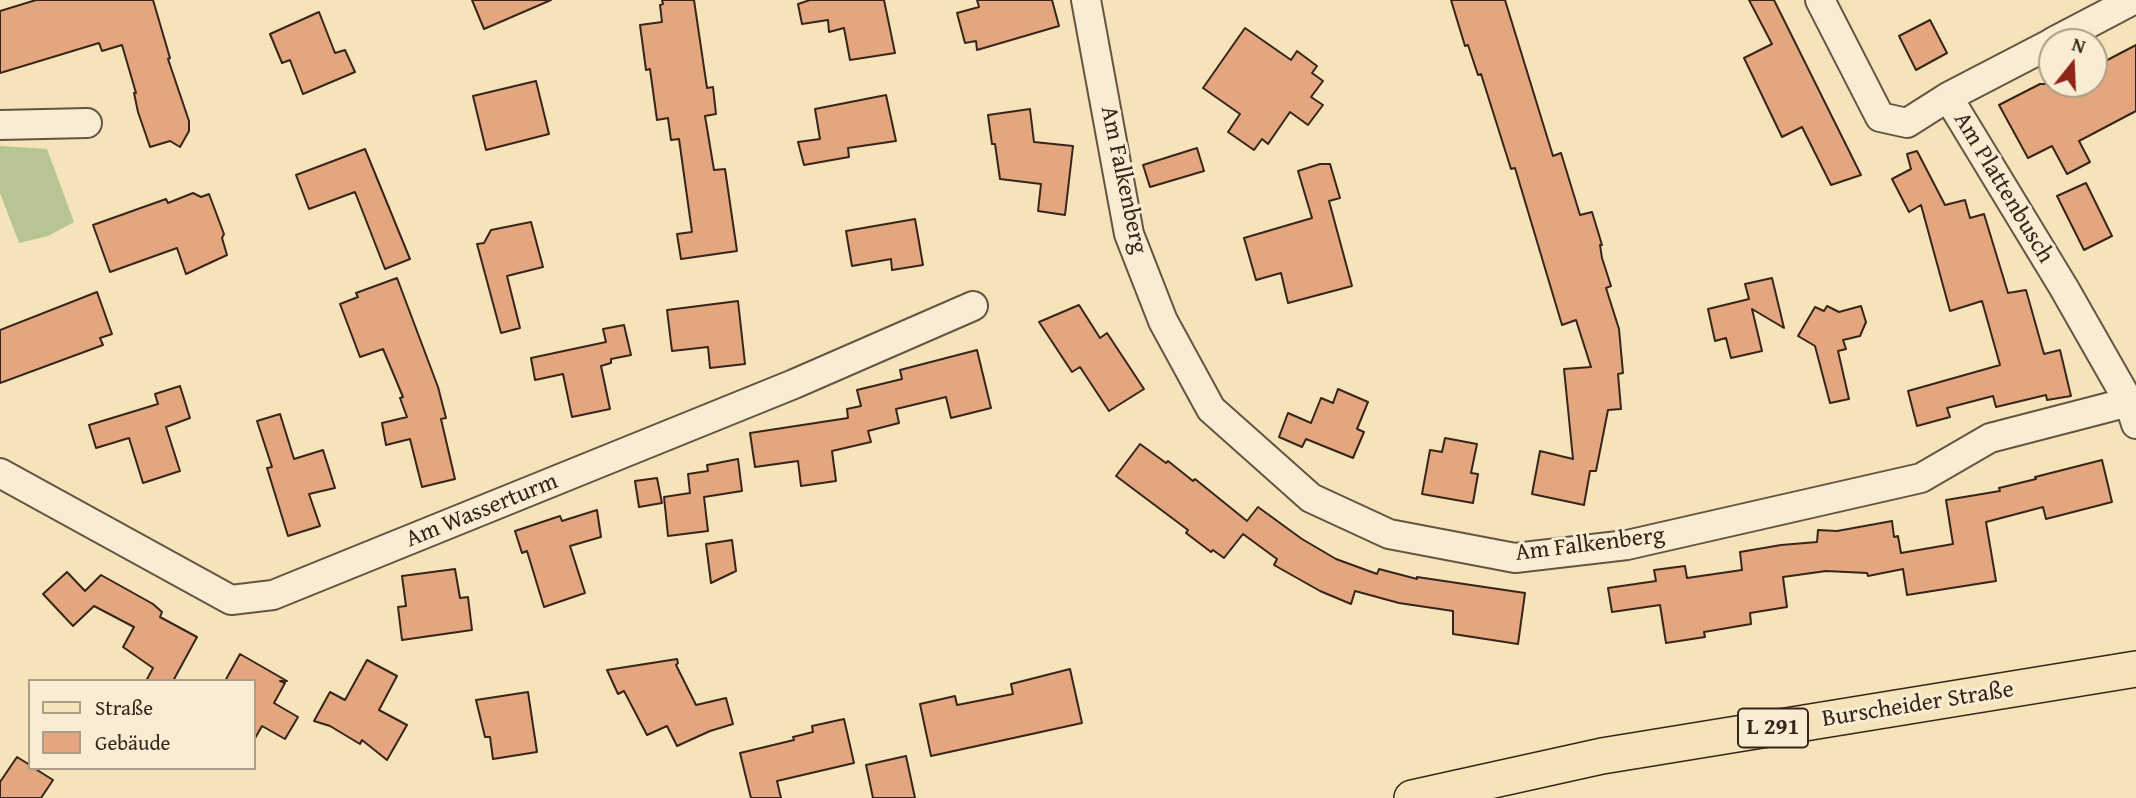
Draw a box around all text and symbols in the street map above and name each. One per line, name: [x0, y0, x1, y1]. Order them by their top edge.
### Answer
north arrow: [2038, 28, 2108, 98]
text: N: [2068, 30, 2089, 60]
street label: Am Falkenberg: [1093, 104, 1153, 256]
street label: Am Plattenbusch: [1947, 107, 2059, 269]
street label: Am Wasserturm: [402, 467, 562, 555]
street label: Am Falkenberg: [1514, 522, 1666, 568]
street label: Burscheider Straße: [1820, 676, 2016, 734]
legend: [28, 679, 256, 770]
text: Straße: [95, 692, 153, 723]
road number: L 291: [1738, 708, 1808, 748]
text: Gebäude: [95, 727, 170, 758]

